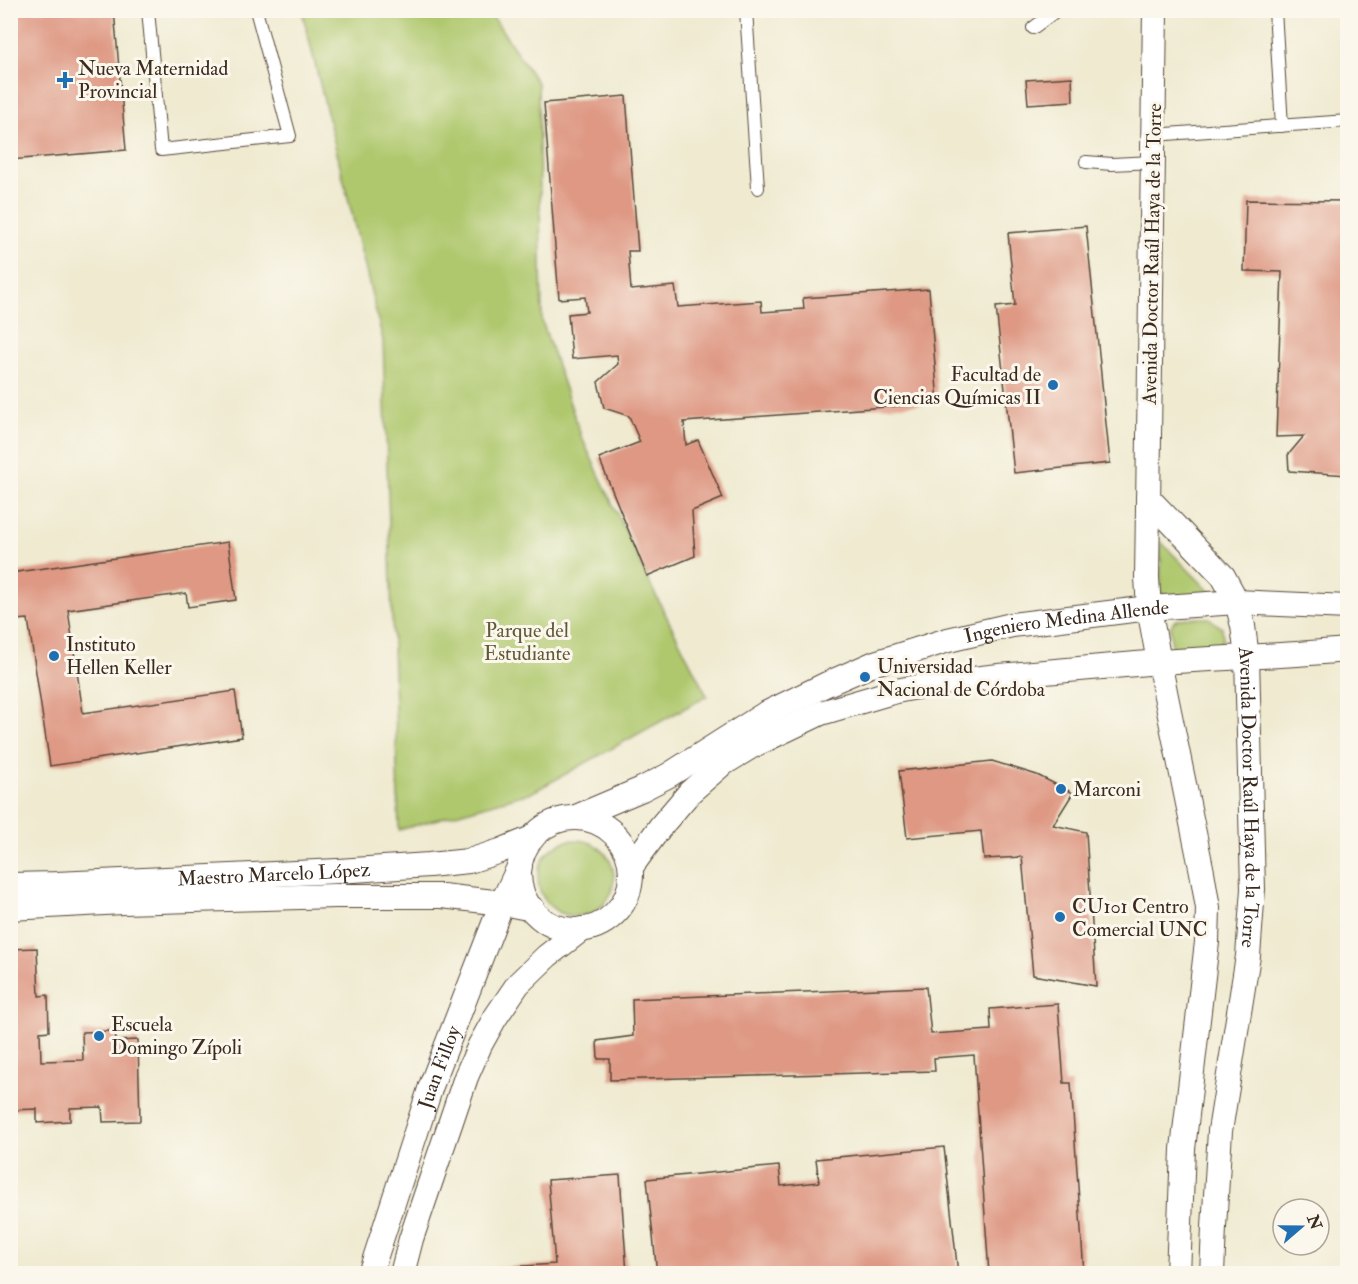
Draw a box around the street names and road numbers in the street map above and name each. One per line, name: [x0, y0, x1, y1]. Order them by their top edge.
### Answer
street label: Avenida Doctor Raúl Haya de la Torre: [1137, 103, 1167, 406]
street label: Ingeniero Medina Allende: [962, 594, 1170, 648]
street label: Avenida Doctor Raúl Haya de la Torre: [1233, 644, 1266, 949]
street label: Maestro Marcelo López: [177, 856, 371, 891]
street label: Juan Filloy: [412, 1021, 466, 1113]

